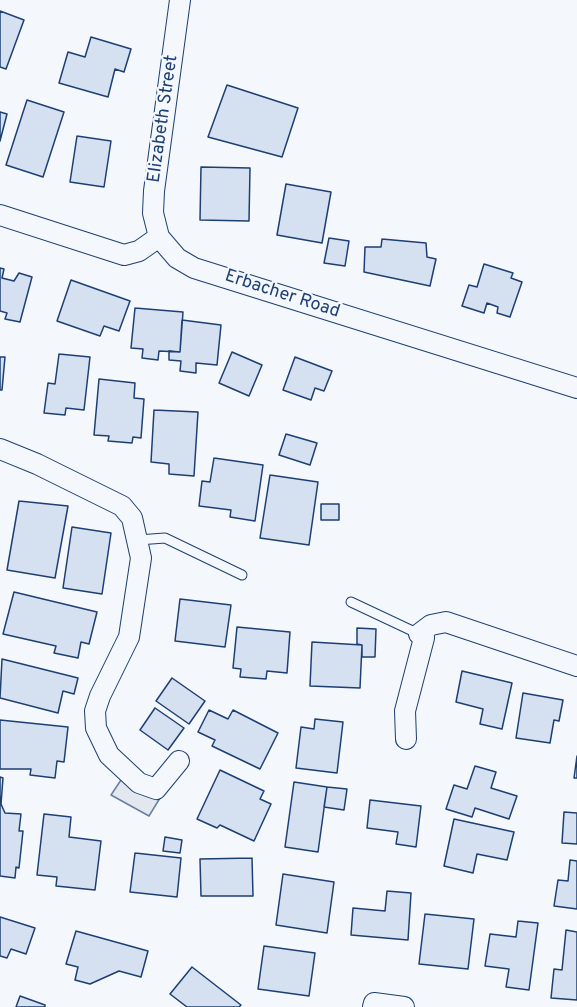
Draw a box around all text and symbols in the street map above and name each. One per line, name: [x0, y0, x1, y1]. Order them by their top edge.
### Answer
street label: Elizabeth Street: [144, 54, 184, 184]
street label: Erbacher Road: [222, 266, 342, 324]

